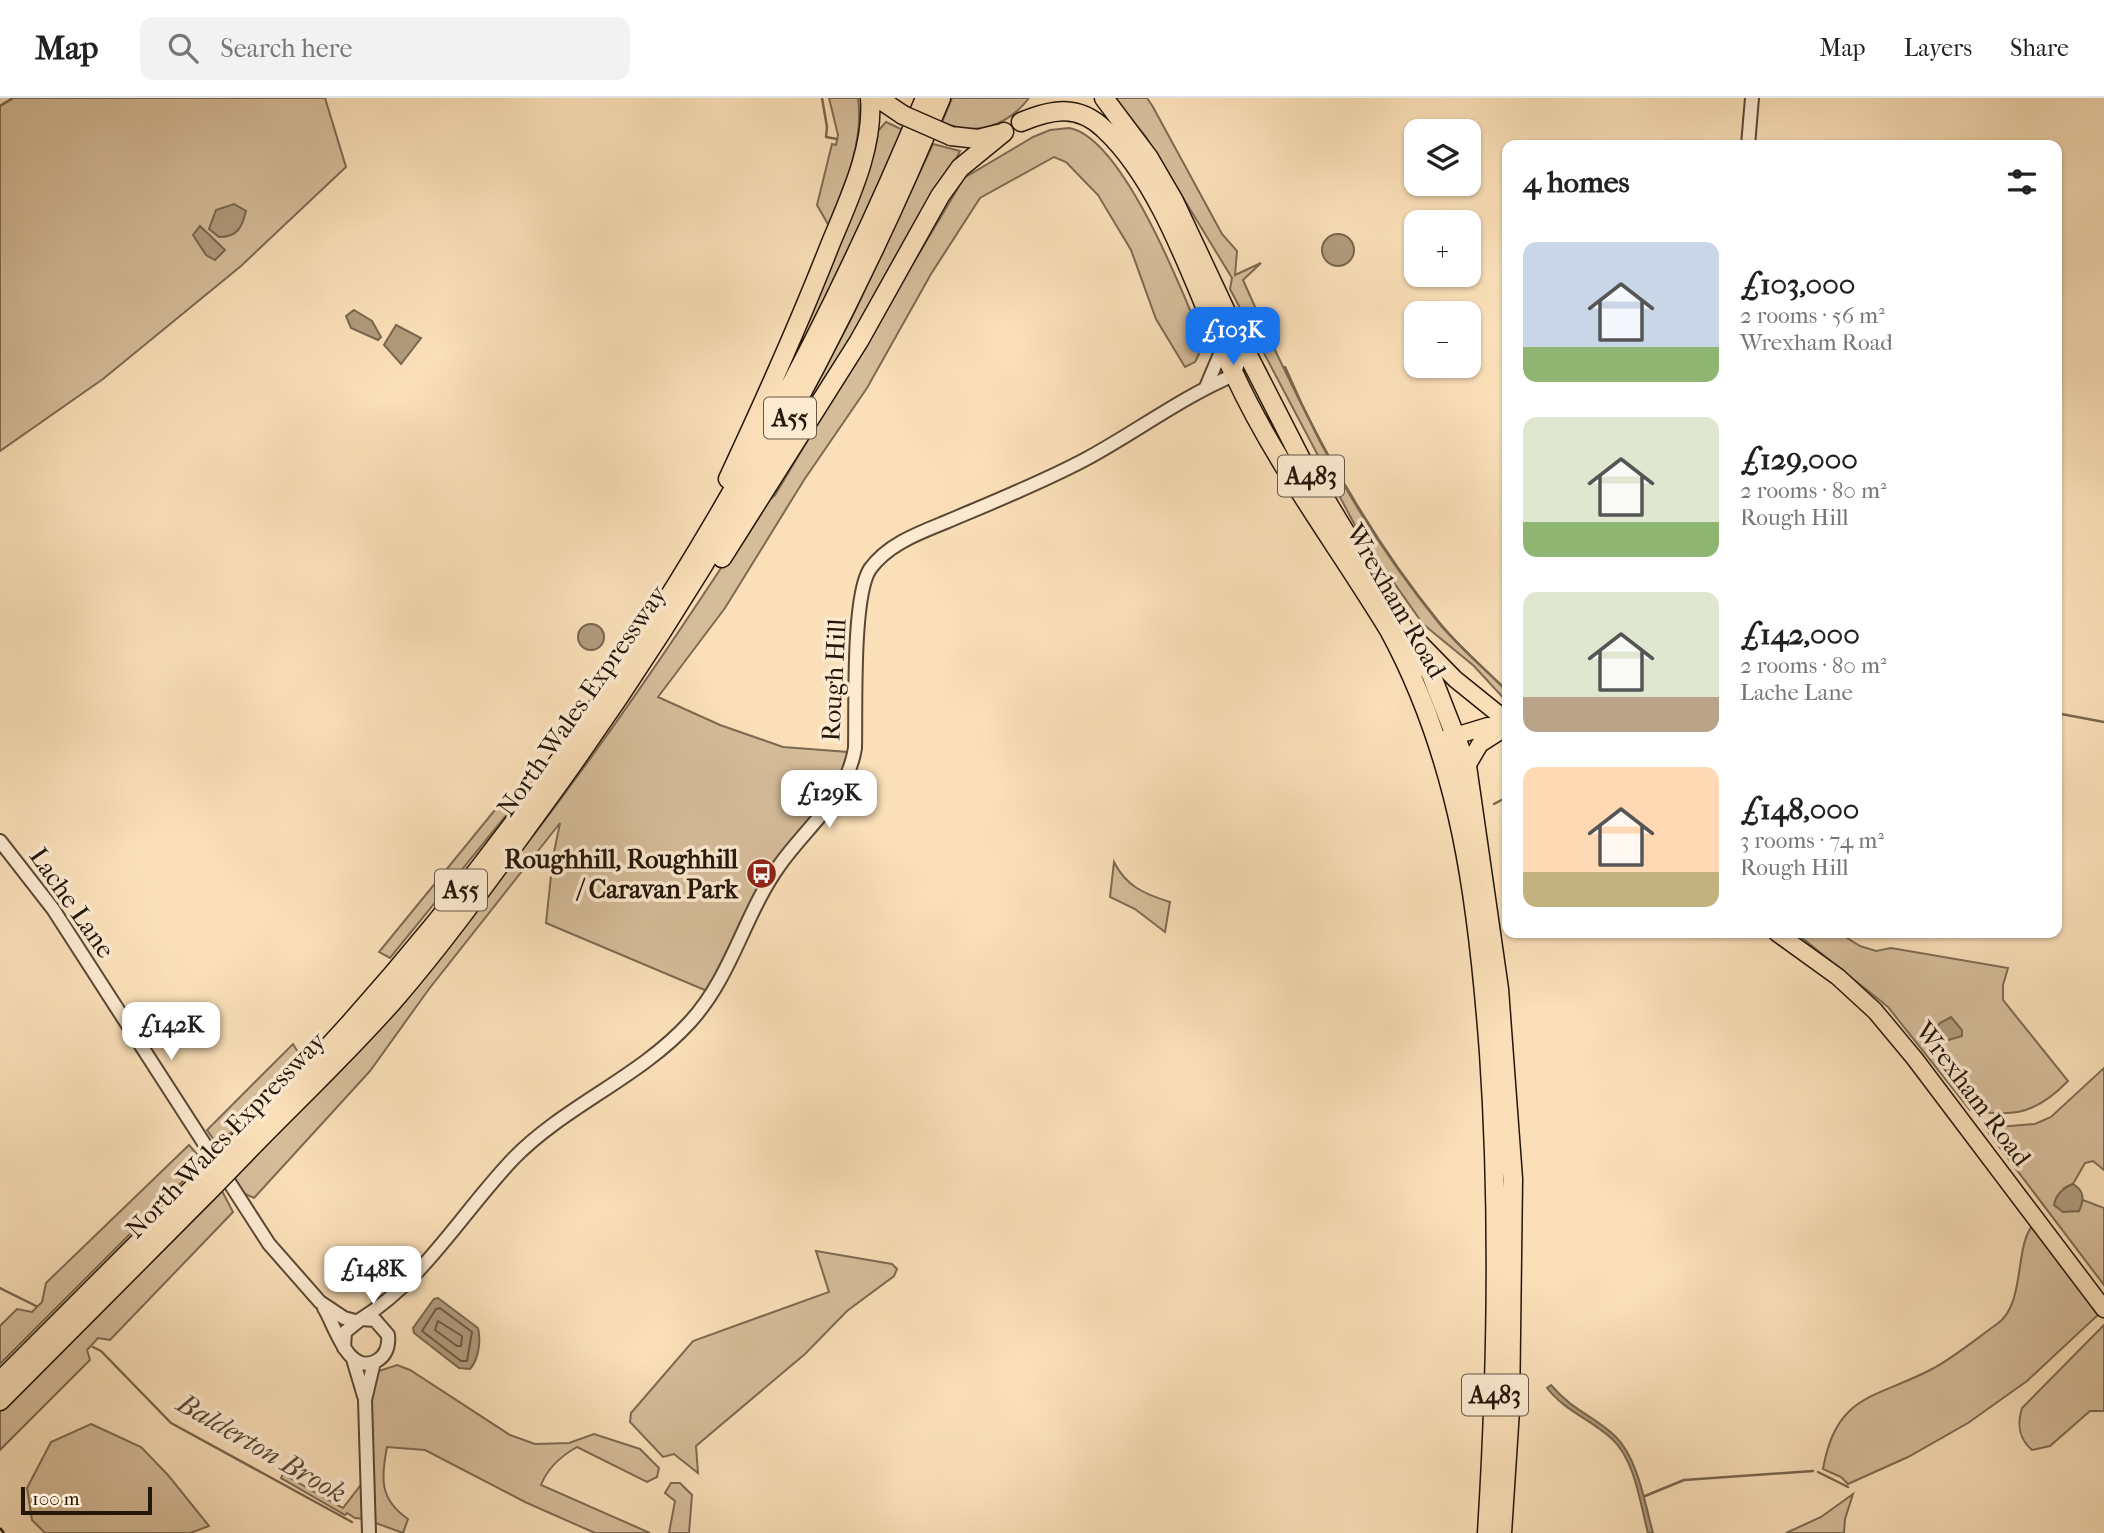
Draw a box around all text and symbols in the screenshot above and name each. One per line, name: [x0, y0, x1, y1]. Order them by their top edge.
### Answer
search box: [140, 17, 630, 80]
text: Map: [35, 29, 98, 68]
icon: search: [164, 29, 202, 67]
text: Search here: [220, 33, 352, 64]
text: Map: [1820, 34, 1866, 62]
text: Layers: [1904, 34, 1972, 62]
text: Share: [2010, 34, 2069, 62]
map controls: [1404, 119, 1481, 378]
button: layers: [1404, 119, 1481, 196]
icon: filters: [2003, 163, 2041, 201]
text: 4 homes: [1523, 165, 1630, 200]
button: +: [1404, 210, 1481, 287]
text: £103,000: [1740, 267, 1855, 302]
icon: home: [1579, 270, 1663, 354]
button: −: [1404, 301, 1481, 378]
text: 2 rooms · 56 m²: [1740, 302, 1885, 329]
pin: £103K: [1184, 308, 1282, 367]
text: £103K: [1202, 316, 1264, 343]
text: Wrexham Road: [1740, 329, 1893, 356]
road number: A55: [764, 398, 816, 438]
text: £129,000: [1740, 442, 1858, 477]
icon: home: [1579, 445, 1663, 529]
road number: A483: [1278, 456, 1344, 496]
text: 2 rooms · 80 m²: [1740, 477, 1887, 504]
text: Rough Hill: [1740, 504, 1849, 531]
street label: Wrexham Road: [1339, 518, 1453, 684]
street label: North Wales Expressway: [491, 579, 674, 822]
text: £142,000: [1740, 617, 1860, 652]
street label: Rough Hill: [815, 618, 853, 742]
icon: home: [1579, 620, 1663, 704]
text: 2 rooms · 80 m²: [1740, 652, 1887, 679]
text: Lache Lane: [1740, 679, 1853, 706]
pin: £129K: [780, 770, 878, 830]
text: £129K: [797, 779, 861, 806]
text: £148,000: [1740, 792, 1859, 827]
icon: home: [1579, 795, 1663, 879]
text: 3 rooms · 74 m²: [1740, 827, 1884, 854]
street label: Lache Lane: [23, 842, 121, 964]
place label: Roughhill, Roughhill / Caravan Park: [504, 844, 740, 905]
text: Rough Hill: [1740, 854, 1849, 881]
bus stop icon: Roughhill, Roughhill / Caravan Park: [744, 857, 778, 891]
road number: A55: [435, 870, 487, 910]
pin: £142K: [122, 1002, 220, 1062]
text: £142K: [138, 1011, 204, 1038]
street label: Wrexham Road: [1908, 1015, 2038, 1173]
street label: North Wales Expressway: [120, 1025, 333, 1244]
pin: £148K: [324, 1246, 422, 1306]
text: £148K: [340, 1255, 406, 1282]
road number: A483: [1462, 1374, 1528, 1415]
water label: Balderton Brook: [170, 1385, 352, 1510]
scale bar: [21, 1484, 152, 1516]
text: 100 m: [32, 1488, 80, 1510]

